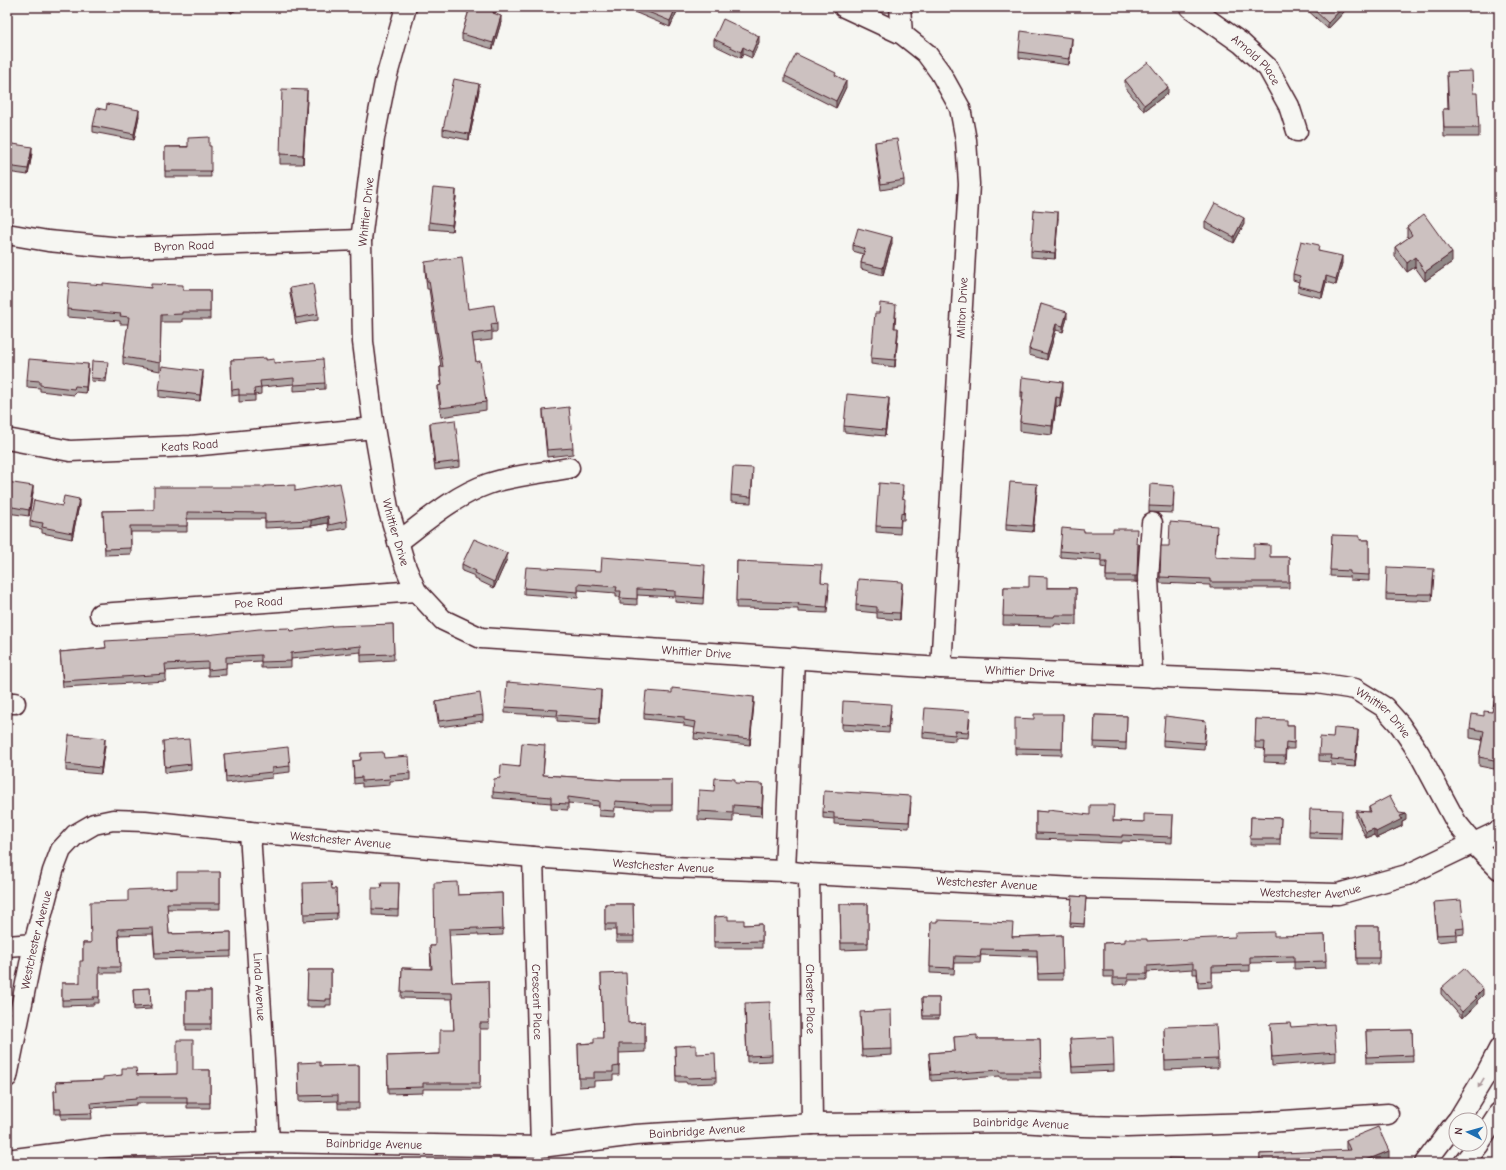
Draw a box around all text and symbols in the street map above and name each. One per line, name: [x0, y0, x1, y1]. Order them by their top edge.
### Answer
street label: Arnold Place: [1229, 32, 1283, 87]
street label: Whittier Drive: [355, 177, 377, 247]
street label: Byron Road: [154, 238, 214, 254]
street label: Milton Drive: [953, 277, 971, 339]
street label: Keats Road: [161, 436, 219, 454]
street label: Whittier Drive: [379, 497, 412, 568]
street label: Poe Road: [234, 594, 283, 611]
street label: Whittier Drive: [661, 643, 732, 661]
street label: Whittier Drive: [985, 663, 1055, 680]
street label: Whittier Drive: [1353, 684, 1414, 740]
street label: Westchester Avenue: [289, 829, 392, 851]
street label: Westchester Avenue: [612, 856, 714, 876]
street label: Westchester Avenue: [936, 874, 1038, 893]
street label: Westchester Avenue: [1260, 881, 1362, 901]
street label: Westchester Avenue: [18, 889, 55, 991]
street label: Linda Avenue: [250, 952, 269, 1021]
street label: Crescent Place: [529, 964, 545, 1040]
street label: Chester Place: [803, 964, 818, 1034]
one-way arrow: [1477, 1077, 1484, 1089]
north arrow: [1448, 1112, 1488, 1152]
street label: Bainbridge Avenue: [973, 1115, 1069, 1132]
street label: Bainbridge Avenue: [649, 1121, 746, 1141]
text: N: [1452, 1127, 1465, 1135]
street label: Bainbridge Avenue: [326, 1136, 422, 1152]

